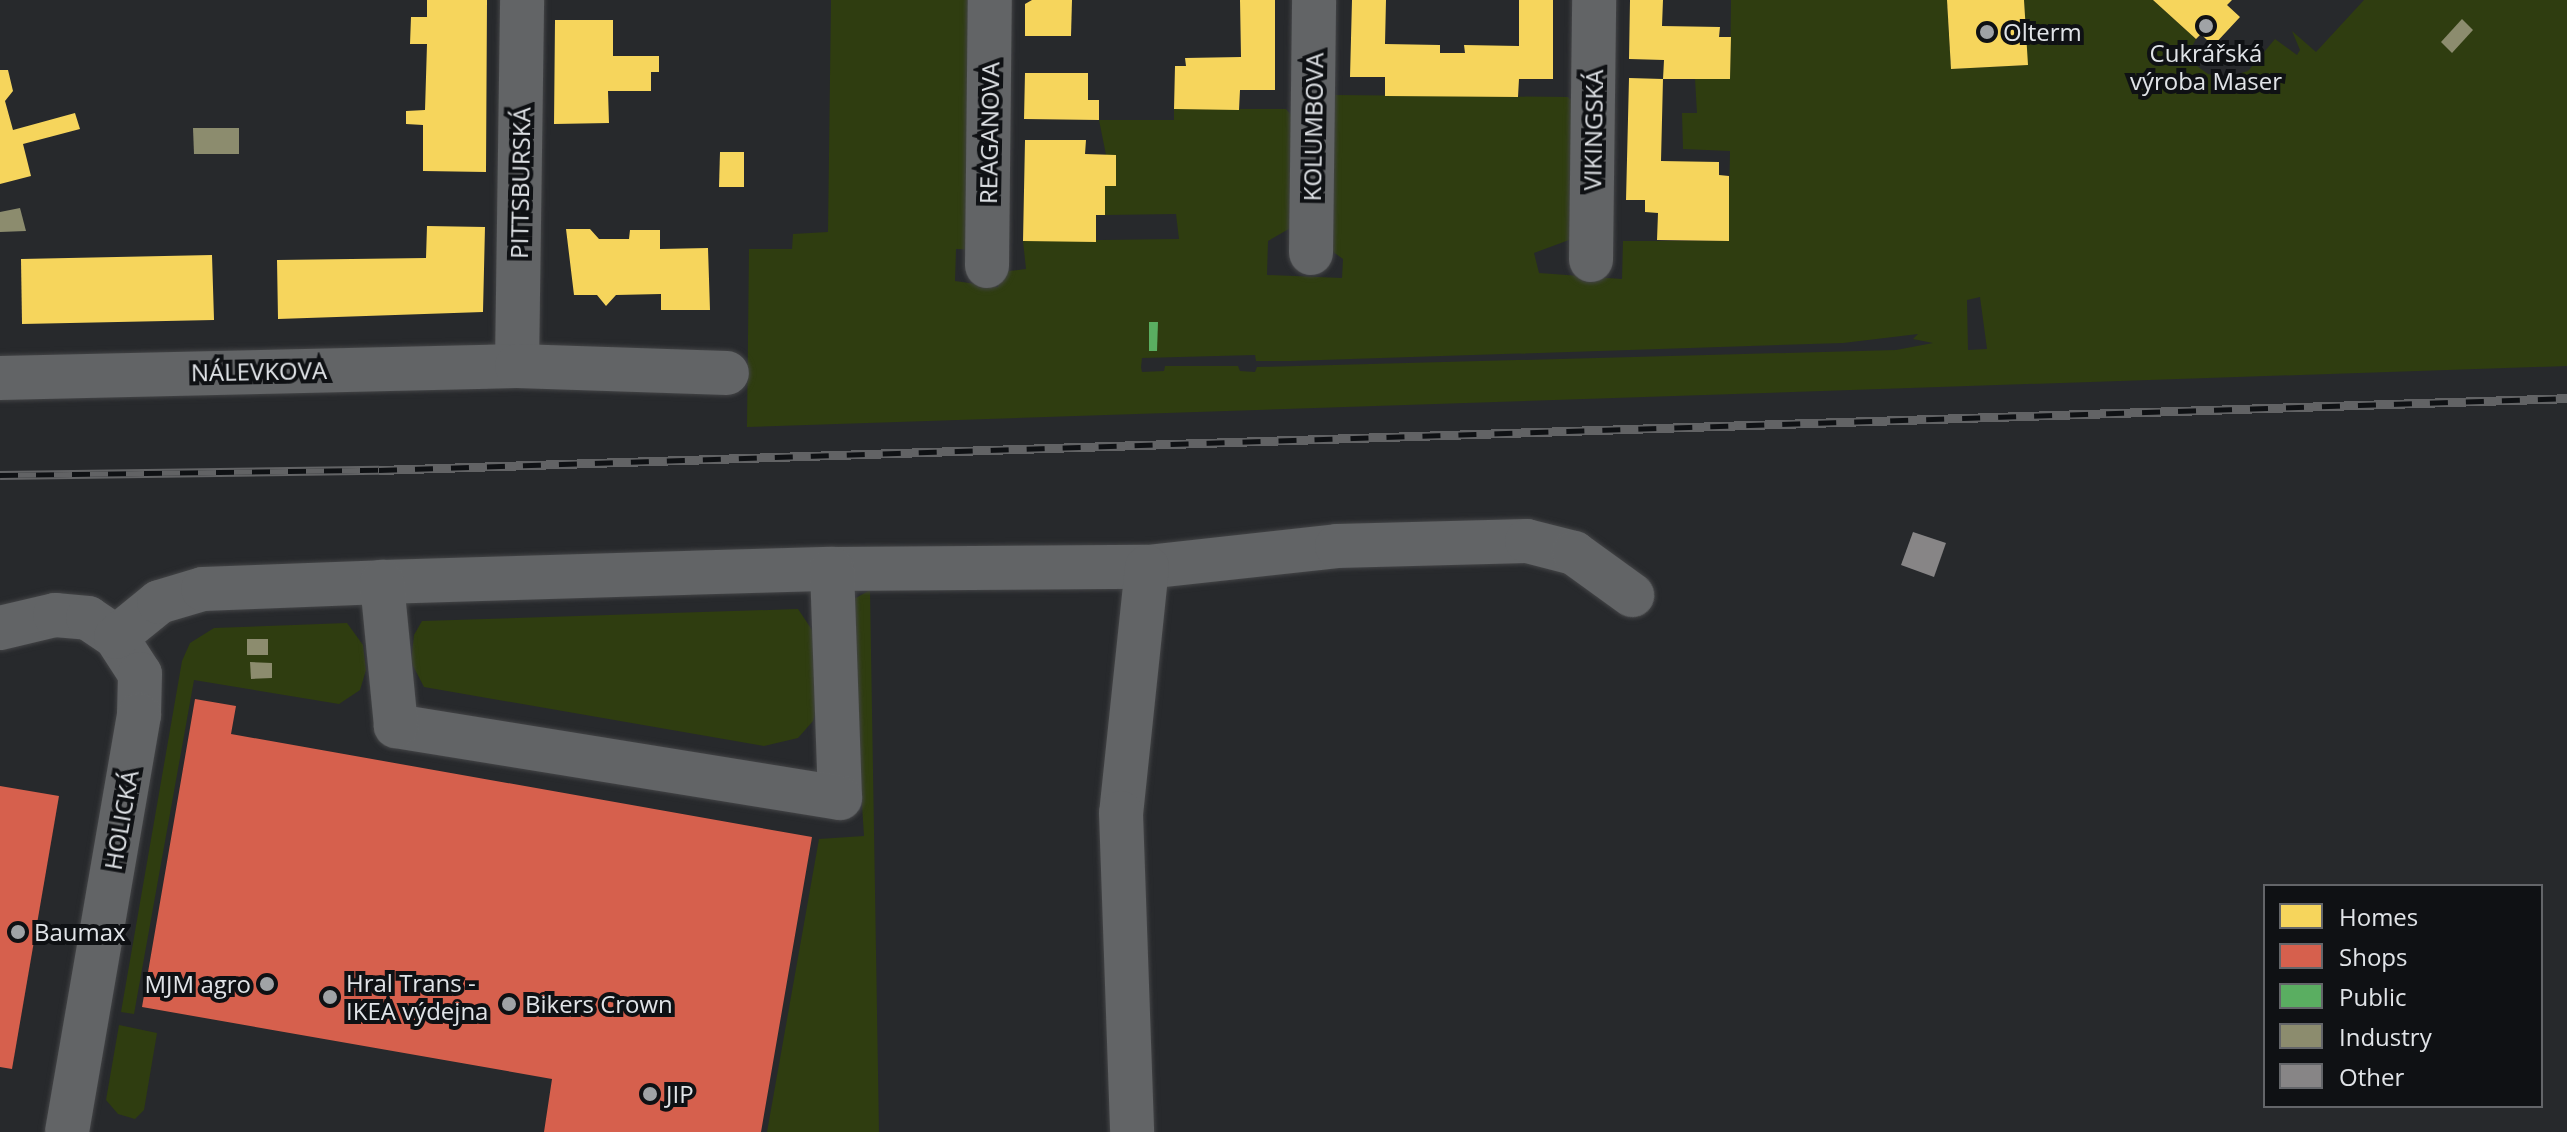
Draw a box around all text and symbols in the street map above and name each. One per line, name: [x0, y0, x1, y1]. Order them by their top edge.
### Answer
marker: Cukrářská výroba Maser: [2197, 17, 2215, 35]
place label: Olterm: [2003, 18, 2082, 46]
marker: Olterm: [1978, 23, 1996, 41]
place label: Cukrářská výroba Maser: [2130, 39, 2282, 95]
street label: KOLUMBOVA: [1297, 52, 1329, 202]
street label: REAGANOVA: [973, 62, 1005, 204]
street label: VIKINGSKÁ: [1578, 69, 1608, 191]
street label: PITTSBURSKÁ: [504, 107, 536, 259]
street label: NÁLEVKOVA: [191, 355, 327, 387]
street label: HOLICKÁ: [98, 768, 144, 872]
legend: [2263, 884, 2543, 1108]
text: Homes: [2339, 900, 2418, 933]
place label: Baumax: [34, 918, 126, 946]
marker: Baumax: [9, 923, 27, 941]
text: Shops: [2339, 940, 2407, 973]
place label: Hral Trans - IKEA výdejna: [346, 969, 488, 1025]
place label: MJM agro: [145, 970, 251, 998]
marker: MJM agro: [258, 975, 276, 993]
text: Public: [2339, 980, 2406, 1013]
marker: Hral Trans - IKEA výdejna: [321, 988, 339, 1006]
place label: Bikers Crown: [525, 990, 673, 1018]
marker: Bikers Crown: [500, 995, 518, 1013]
text: Industry: [2339, 1020, 2432, 1053]
text: Other: [2339, 1060, 2404, 1093]
place label: JIP: [666, 1080, 694, 1108]
marker: JIP: [641, 1085, 659, 1103]

